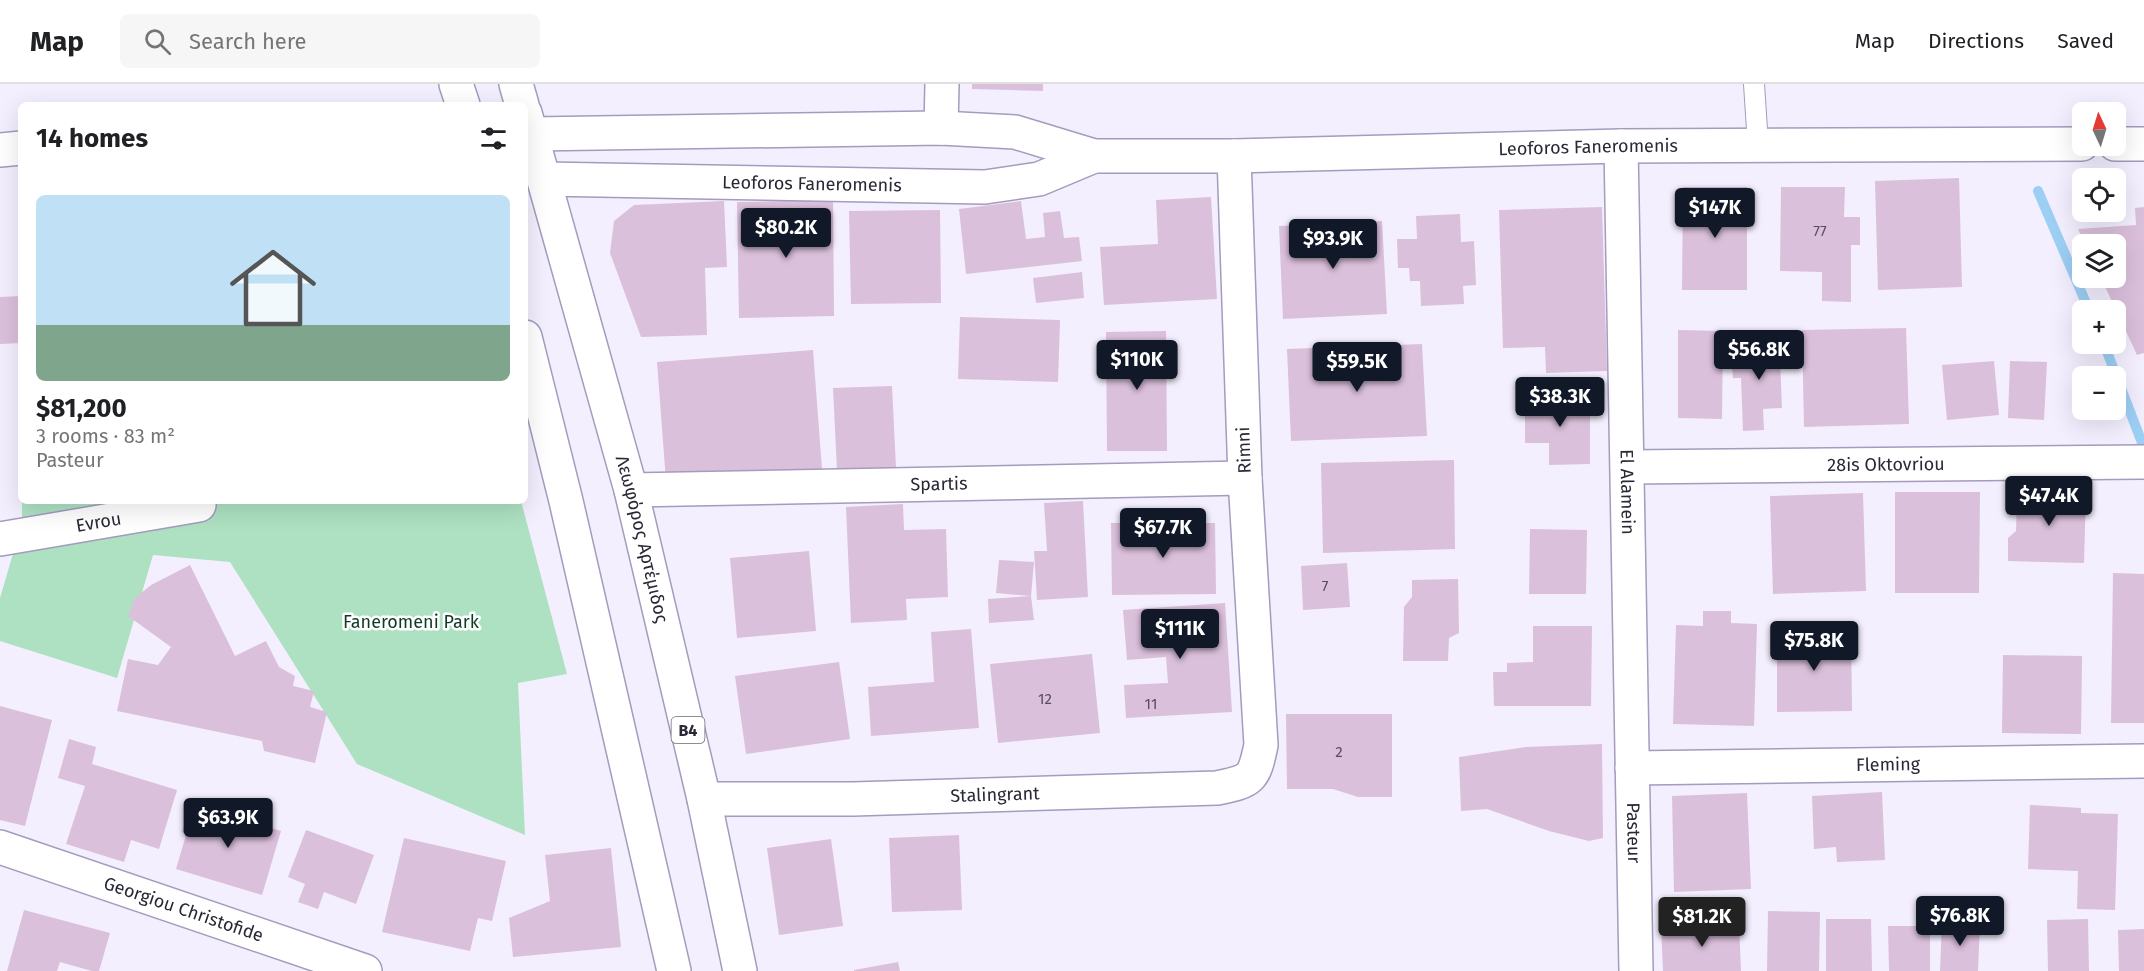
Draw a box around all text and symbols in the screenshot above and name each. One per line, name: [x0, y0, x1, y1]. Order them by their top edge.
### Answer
search box: [120, 14, 540, 68]
text: Map: [30, 25, 84, 58]
icon: search: [141, 25, 174, 58]
text: Search here: [189, 28, 307, 55]
text: Map: [1855, 28, 1895, 54]
text: Directions: [1928, 28, 2024, 54]
text: Saved: [2057, 28, 2114, 54]
north arrow: [2072, 102, 2126, 156]
map controls: [2072, 102, 2126, 420]
icon: filters: [477, 122, 510, 155]
text: 14 homes: [36, 123, 148, 154]
street label: Leoforos Faneromenis: [1498, 135, 1678, 160]
button: locate: [2072, 168, 2126, 222]
street label: Leoforos Faneromenis: [722, 171, 902, 196]
pin: $147K: [1673, 188, 1757, 239]
text: $147K: [1689, 195, 1741, 219]
pin: $80.2K: [737, 208, 835, 259]
text: $80.2K: [755, 215, 817, 239]
pin: $93.9K: [1284, 219, 1382, 270]
house number: 77: [1813, 222, 1827, 240]
text: $93.9K: [1303, 226, 1363, 250]
icon: home: [219, 234, 327, 342]
button: layers: [2072, 234, 2126, 288]
button: +: [2072, 300, 2126, 354]
pin: $56.8K: [1710, 330, 1808, 381]
text: $56.8K: [1728, 337, 1790, 361]
pin: $110K: [1095, 340, 1179, 391]
pin: $59.5K: [1308, 342, 1406, 393]
text: $110K: [1111, 347, 1163, 371]
text: $59.5K: [1327, 349, 1387, 373]
button: −: [2072, 366, 2126, 420]
pin: $38.3K: [1511, 377, 1609, 428]
text: $38.3K: [1529, 384, 1591, 408]
text: $81,200: [36, 393, 127, 424]
text: 3 rooms · 83 m²: [36, 424, 175, 448]
street label: Rimni: [1232, 426, 1256, 474]
text: Pasteur: [36, 448, 104, 472]
street label: El Alamein: [1616, 449, 1639, 535]
street label: Λεωφόρος Αρτέμιδος: [611, 453, 673, 626]
street label: 28is Oktovriou: [1827, 453, 1945, 476]
street label: Spartis: [910, 472, 968, 496]
pin: $47.4K: [2000, 476, 2098, 527]
text: $47.4K: [2019, 483, 2079, 507]
street label: Evrou: [74, 507, 123, 537]
pin: $67.7K: [1114, 508, 1212, 559]
text: $67.7K: [1134, 515, 1192, 539]
house number: 7: [1322, 577, 1329, 595]
pin: $111K: [1138, 609, 1222, 660]
park label: Faneromeni Park: [343, 611, 480, 633]
text: $111K: [1155, 616, 1205, 640]
pin: $75.8K: [1765, 621, 1863, 672]
text: $75.8K: [1784, 628, 1844, 652]
house number: 12: [1038, 690, 1052, 708]
house number: 11: [1145, 695, 1157, 713]
road number: B4: [672, 717, 704, 743]
house number: 2: [1335, 743, 1343, 761]
street label: Fleming: [1856, 753, 1921, 776]
street label: Stalingrant: [950, 782, 1040, 807]
pin: $63.9K: [179, 798, 277, 849]
street label: Pasteur: [1622, 802, 1645, 864]
text: $63.9K: [198, 805, 258, 829]
street label: Georgiou Christofide: [101, 872, 266, 947]
pin: $76.8K: [1911, 896, 2009, 947]
pin: $81.2K: [1653, 897, 1751, 948]
text: $76.8K: [1930, 903, 1990, 927]
text: $81.2K: [1672, 904, 1732, 928]

